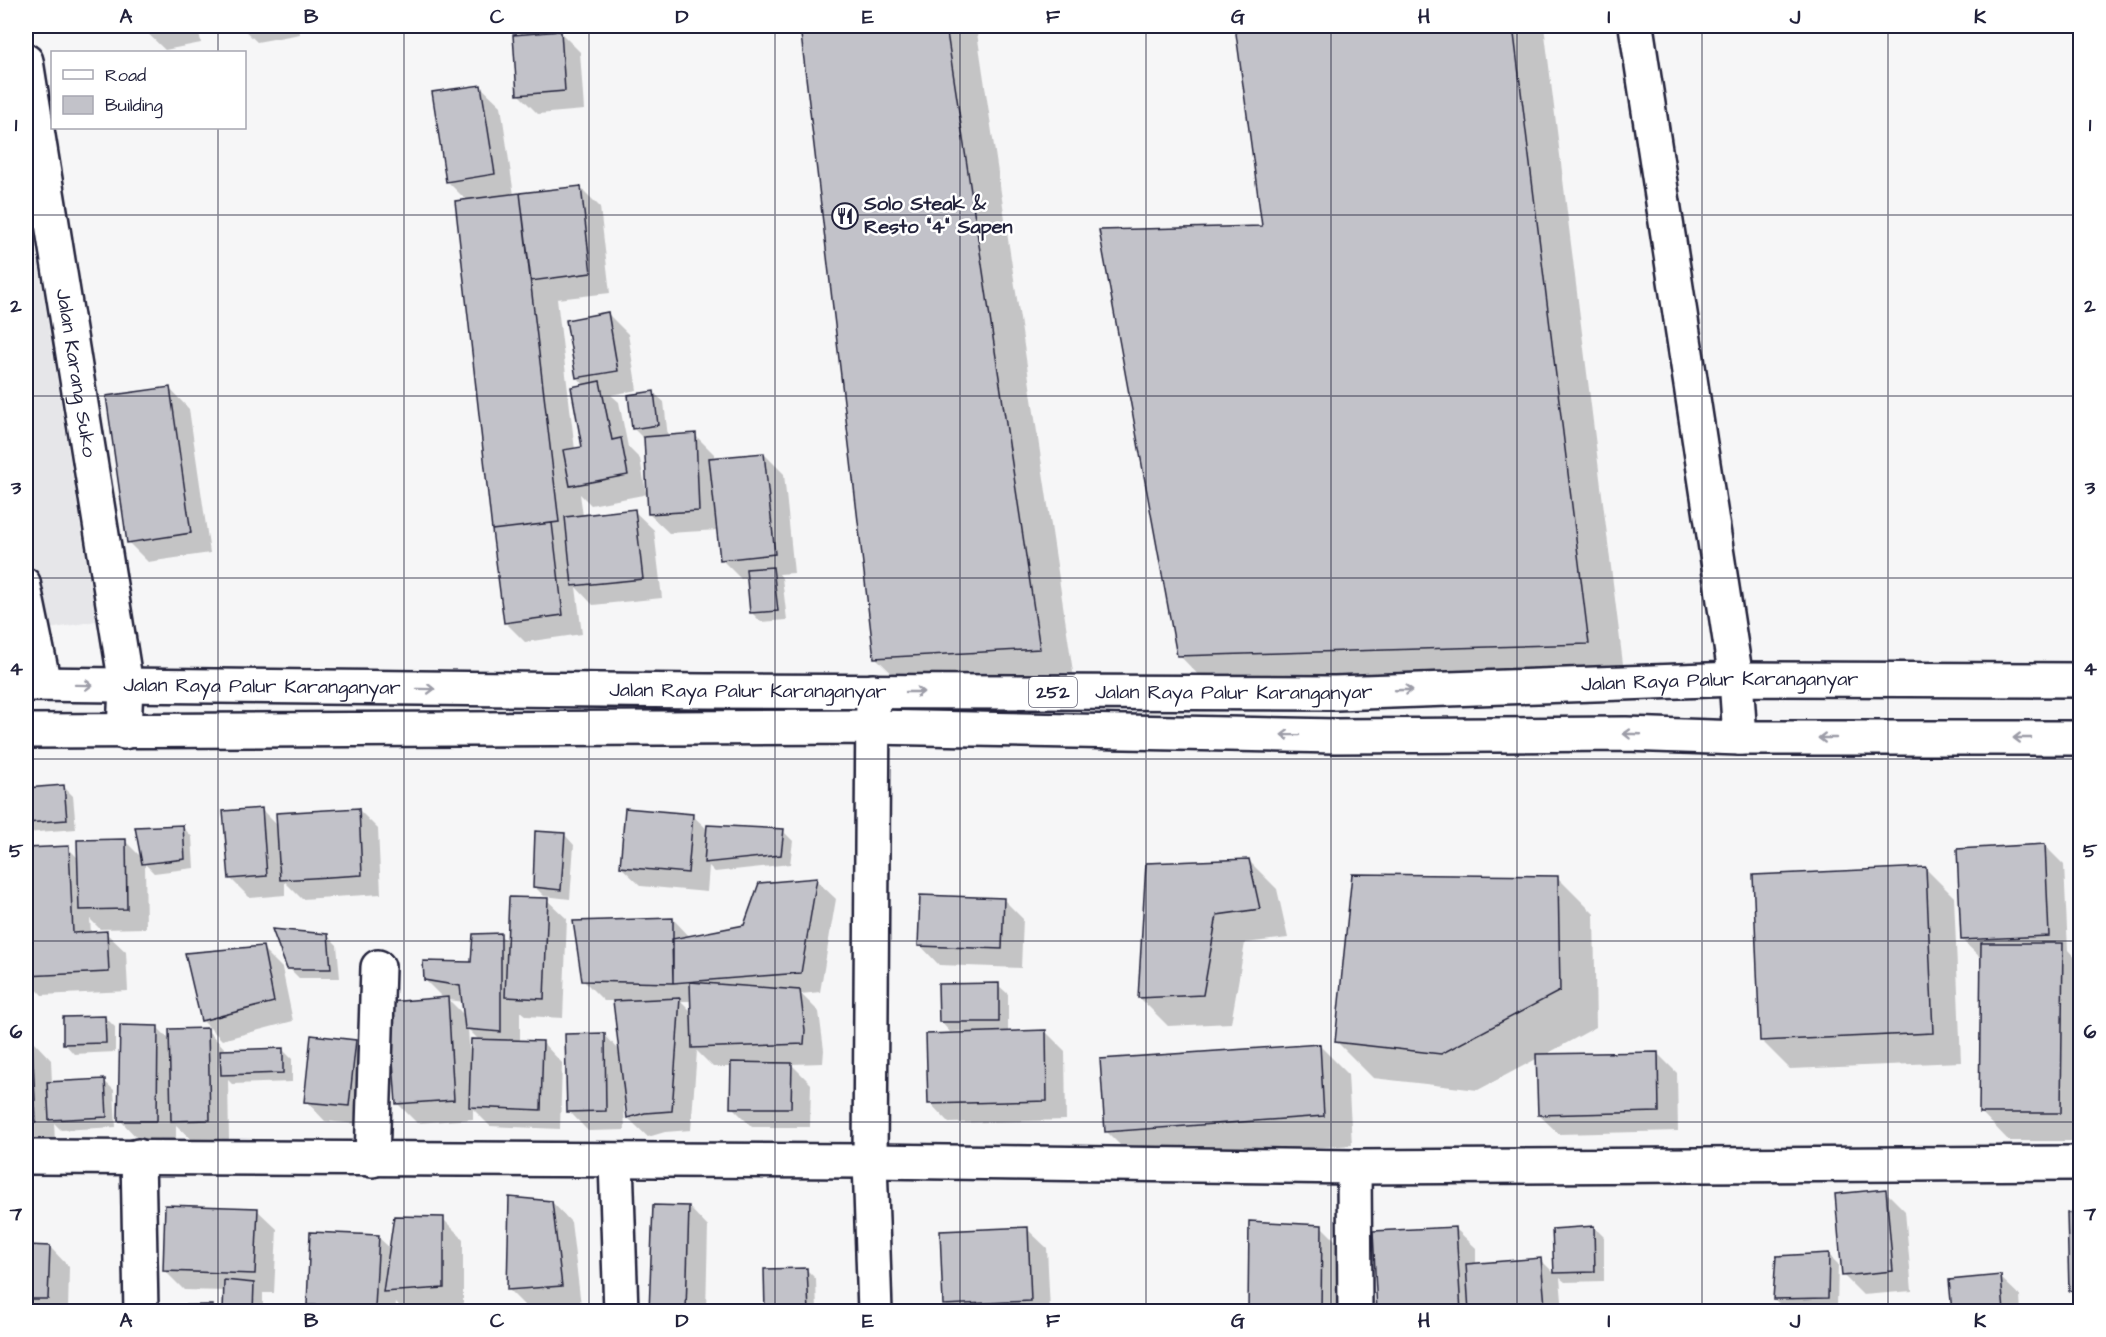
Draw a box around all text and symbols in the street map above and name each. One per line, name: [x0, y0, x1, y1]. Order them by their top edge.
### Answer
text: A: [120, 3, 133, 31]
text: B: [304, 3, 319, 31]
text: C: [490, 3, 505, 31]
text: D: [676, 3, 689, 31]
text: E: [862, 3, 874, 31]
text: F: [1046, 3, 1061, 31]
text: G: [1231, 3, 1245, 31]
text: H: [1418, 3, 1430, 31]
text: I: [1607, 3, 1611, 31]
text: J: [1789, 3, 1801, 31]
text: K: [1974, 3, 1987, 31]
legend: [51, 51, 246, 129]
text: Road: [105, 63, 146, 88]
text: Building: [105, 93, 163, 119]
text: 1: [15, 111, 18, 139]
text: 1: [2089, 111, 2092, 139]
place label: Solo Steak & Resto "4" Sapen: [863, 190, 1013, 241]
restaurant icon: Solo Steak & Resto "4" Sapen: [830, 201, 860, 231]
street label: Jalan Karang Suko: [49, 287, 103, 459]
text: 2: [9, 292, 22, 320]
text: 2: [2083, 292, 2096, 320]
text: 3: [10, 474, 22, 502]
text: 3: [2084, 474, 2096, 502]
text: 4: [9, 655, 23, 683]
text: 4: [2083, 655, 2097, 683]
street label: Jalan Raya Palur Karanganyar: [1581, 665, 1858, 698]
street label: Jalan Raya Palur Karanganyar: [123, 671, 401, 703]
street label: Jalan Raya Palur Karanganyar: [609, 676, 887, 707]
road number: 252: [1029, 677, 1077, 707]
street label: Jalan Raya Palur Karanganyar: [1095, 678, 1373, 708]
one-way arrow: [73, 679, 93, 691]
one-way arrow: [415, 683, 435, 694]
one-way arrow: [1393, 685, 1413, 696]
one-way arrow: [904, 686, 924, 697]
one-way arrow: [1281, 729, 1301, 741]
one-way arrow: [1623, 729, 1643, 740]
one-way arrow: [1818, 732, 1838, 744]
one-way arrow: [2013, 732, 2033, 744]
text: 5: [9, 837, 24, 865]
text: 5: [2083, 837, 2098, 865]
text: 6: [10, 1018, 23, 1046]
text: 6: [2084, 1018, 2097, 1046]
text: 7: [9, 1200, 23, 1228]
text: 7: [2083, 1200, 2097, 1228]
text: A: [120, 1307, 133, 1335]
text: B: [304, 1307, 319, 1335]
text: C: [490, 1307, 505, 1335]
text: D: [676, 1307, 689, 1335]
text: E: [862, 1307, 874, 1335]
text: F: [1046, 1307, 1061, 1335]
text: G: [1231, 1307, 1245, 1335]
text: H: [1418, 1307, 1430, 1335]
text: I: [1607, 1307, 1611, 1335]
text: J: [1789, 1307, 1801, 1335]
text: K: [1974, 1307, 1987, 1335]

